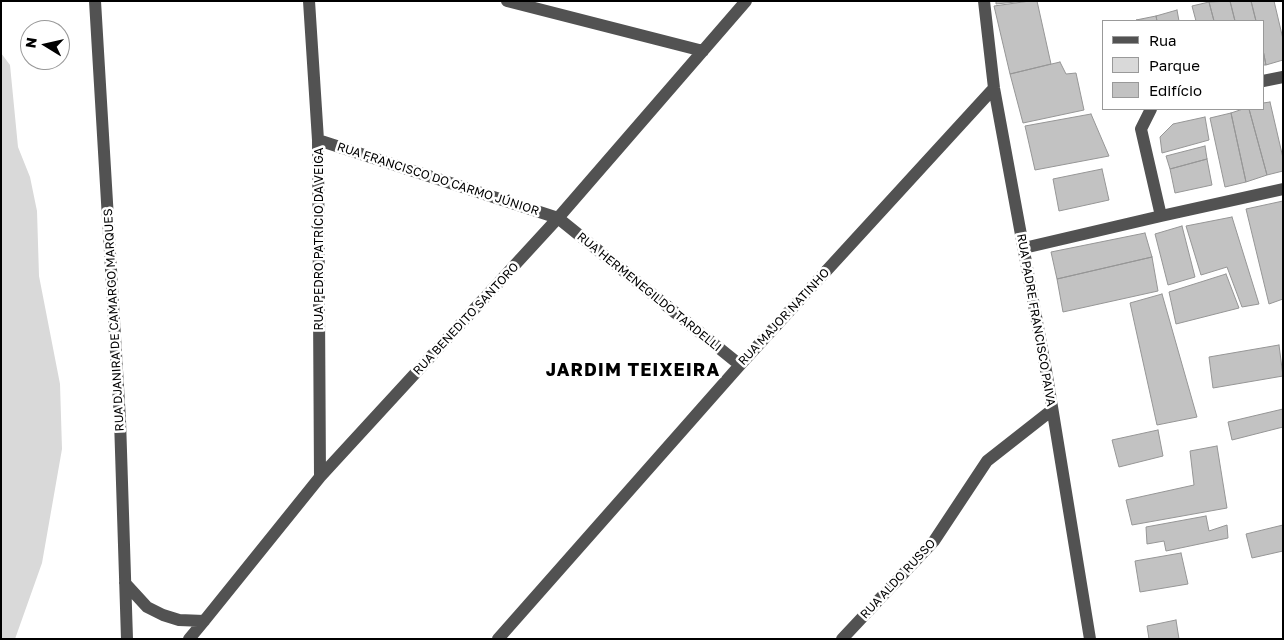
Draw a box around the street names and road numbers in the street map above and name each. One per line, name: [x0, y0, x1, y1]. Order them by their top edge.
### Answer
street label: RUA FRANCISCO DO CARMO JÚNIOR: [335, 139, 541, 219]
street label: RUA PEDRO PATRÍCIO DA VEIGA: [312, 148, 326, 330]
street label: RUA DJANIRA DE CAMARGO MARQUES: [101, 208, 127, 432]
street label: RUA HERMENEGILDO TARDELLI: [574, 229, 724, 355]
street label: RUA PADRE FRANCISCO PAIVA: [1014, 233, 1058, 407]
street label: RUA BENEDITO SANTORO: [410, 260, 522, 378]
street label: RUA MAJOR NATINHO: [735, 266, 833, 368]
street label: RUA ALDO RUSSO: [857, 536, 939, 622]

